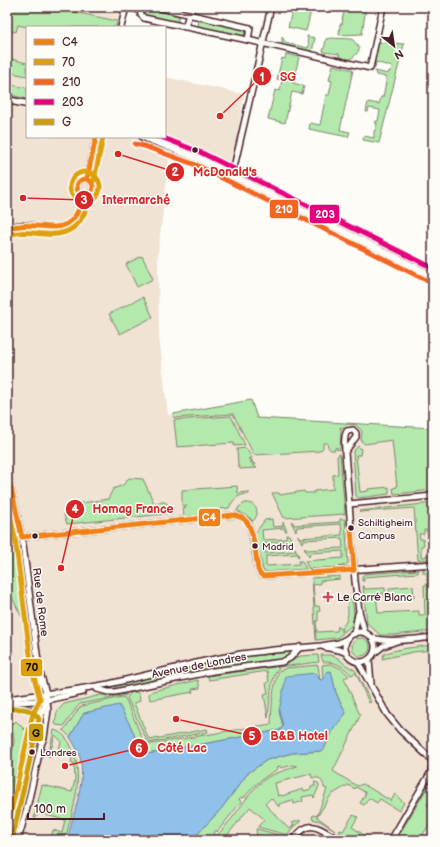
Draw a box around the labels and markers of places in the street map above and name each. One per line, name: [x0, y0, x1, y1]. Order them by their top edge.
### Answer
callout: SG: [252, 64, 304, 88]
unlabelled marker: [190, 145, 200, 155]
callout: McDonald's: [165, 160, 265, 184]
callout: Intermarché: [74, 188, 178, 212]
callout: Homag France: [65, 497, 182, 521]
place label: Schiltigheim Campus: [358, 517, 413, 542]
marker: Schiltigheim Campus: [346, 523, 356, 533]
unlabelled marker: [30, 531, 40, 541]
marker: Madrid: [250, 541, 260, 551]
place label: Madrid: [262, 541, 294, 553]
marker: Le Carré Blanc: [322, 591, 334, 603]
place label: Le Carré Blanc: [337, 591, 412, 604]
callout: B&B Hotel: [242, 724, 336, 748]
callout: Côté Lac: [129, 736, 214, 760]
marker: Londres: [27, 747, 37, 757]
place label: Londres: [40, 747, 77, 759]

